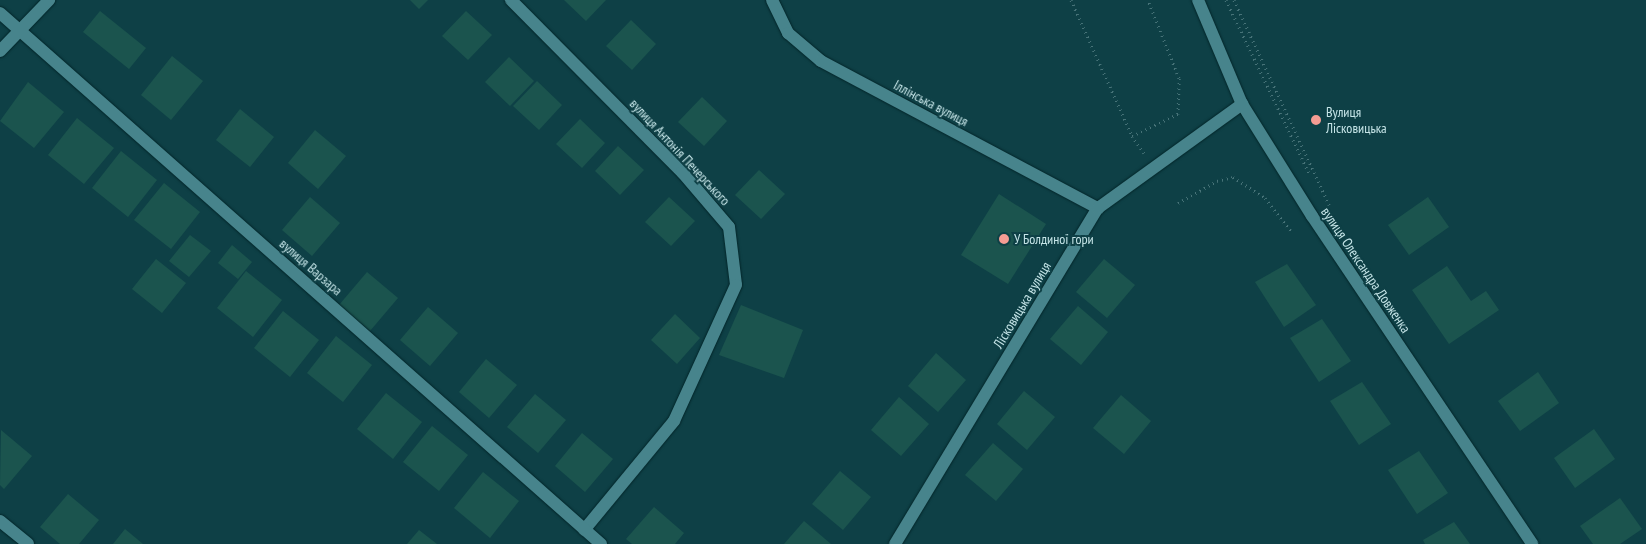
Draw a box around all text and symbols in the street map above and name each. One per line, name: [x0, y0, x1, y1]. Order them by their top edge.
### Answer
street label: Іллінська вулиця: [891, 76, 971, 130]
street label: вулиця Антонія Печерського: [626, 95, 734, 209]
place label: Вулиця Лісковицька: [1326, 104, 1387, 136]
marker: Вулиця Лісковицька: [1310, 114, 1322, 126]
street label: вулиця Олександра Довженка: [1318, 204, 1414, 336]
place label: У Болдиної гори: [1014, 231, 1094, 247]
marker: У Болдиної гори: [998, 233, 1010, 245]
street label: вулиця Варзара: [276, 235, 346, 299]
street label: Лісковицька вулиця: [990, 259, 1054, 351]

